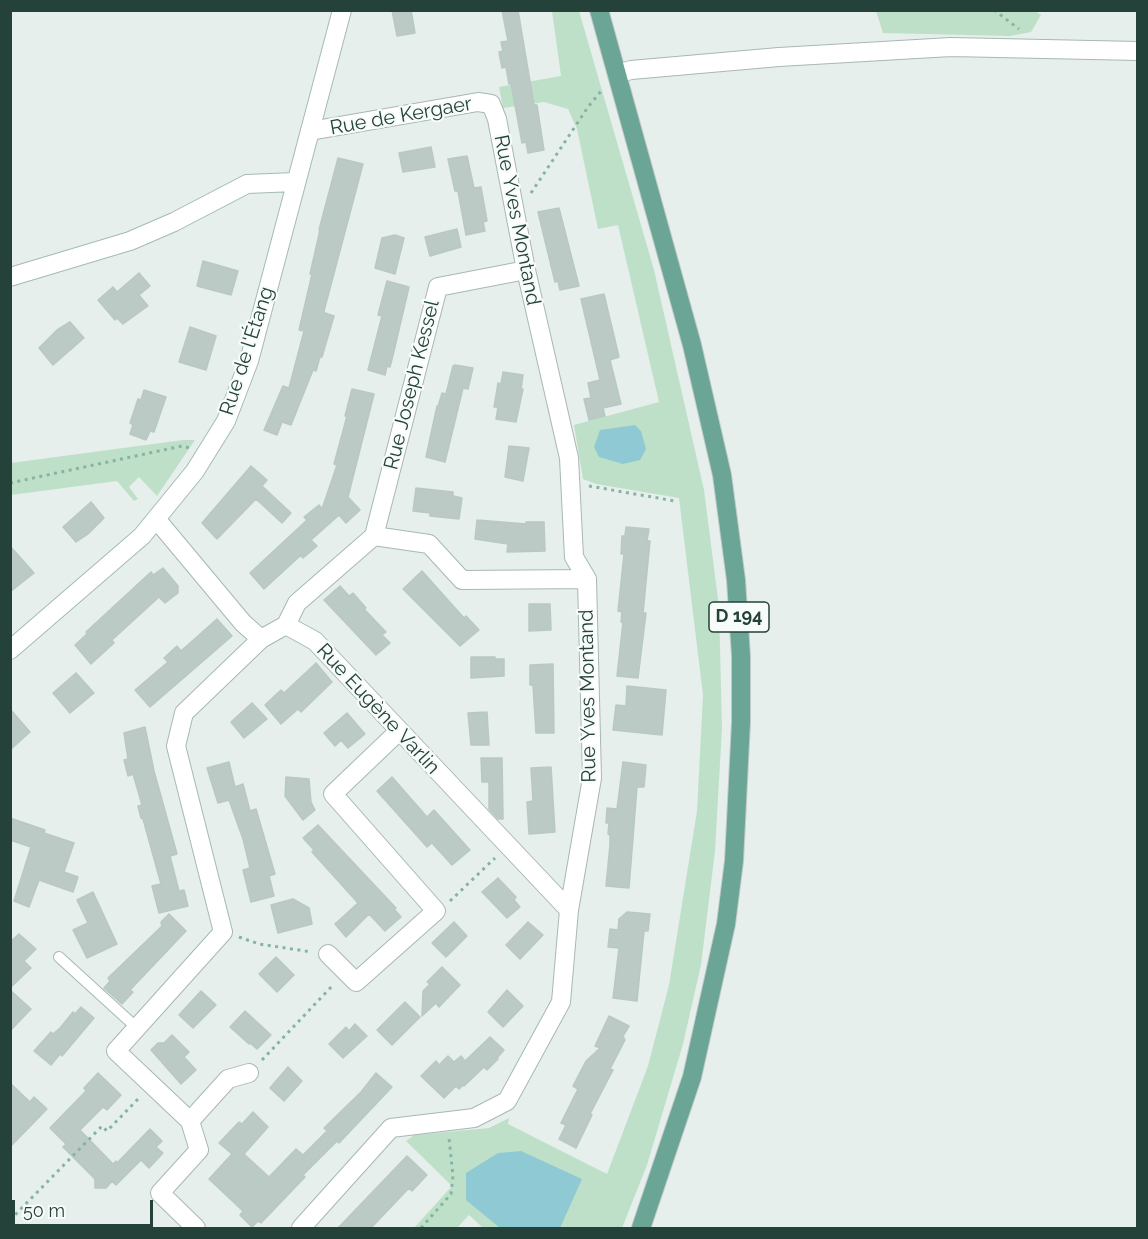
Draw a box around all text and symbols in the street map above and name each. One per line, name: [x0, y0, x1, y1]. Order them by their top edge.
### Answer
street label: Rue de Kergaer: [328, 92, 474, 140]
street label: Rue Yves Montand: [489, 133, 545, 307]
street label: Rue de l'Étang: [215, 284, 279, 418]
street label: Rue Joseph Kessel: [379, 298, 445, 472]
road number: D 194: [709, 602, 769, 632]
street label: Rue Yves Montand: [574, 609, 602, 783]
street label: Rue Eugène Varlin: [311, 639, 445, 779]
scale bar: [15, 1188, 156, 1226]
text: 50 m: [23, 1200, 65, 1221]

